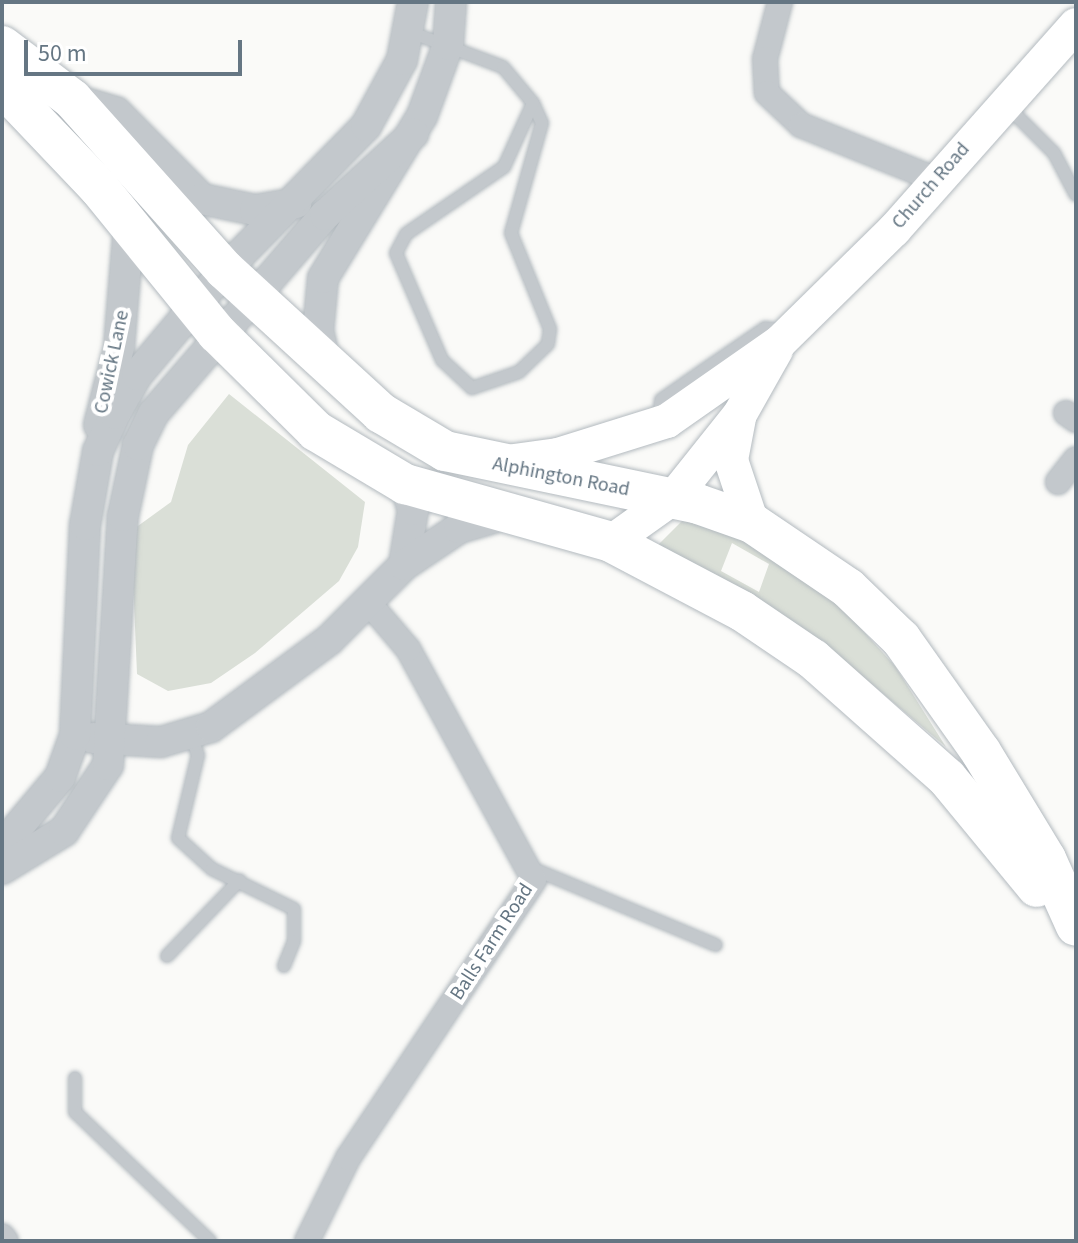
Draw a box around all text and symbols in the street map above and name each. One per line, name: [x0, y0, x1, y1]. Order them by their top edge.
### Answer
scale bar: [28, 24, 246, 74]
text: 50 m: [38, 36, 87, 71]
street label: Church Road: [887, 138, 975, 234]
street label: Cowick Lane: [89, 308, 135, 416]
street label: Alphington Road: [490, 452, 632, 502]
street label: Balls Farm Road: [445, 879, 539, 1005]

